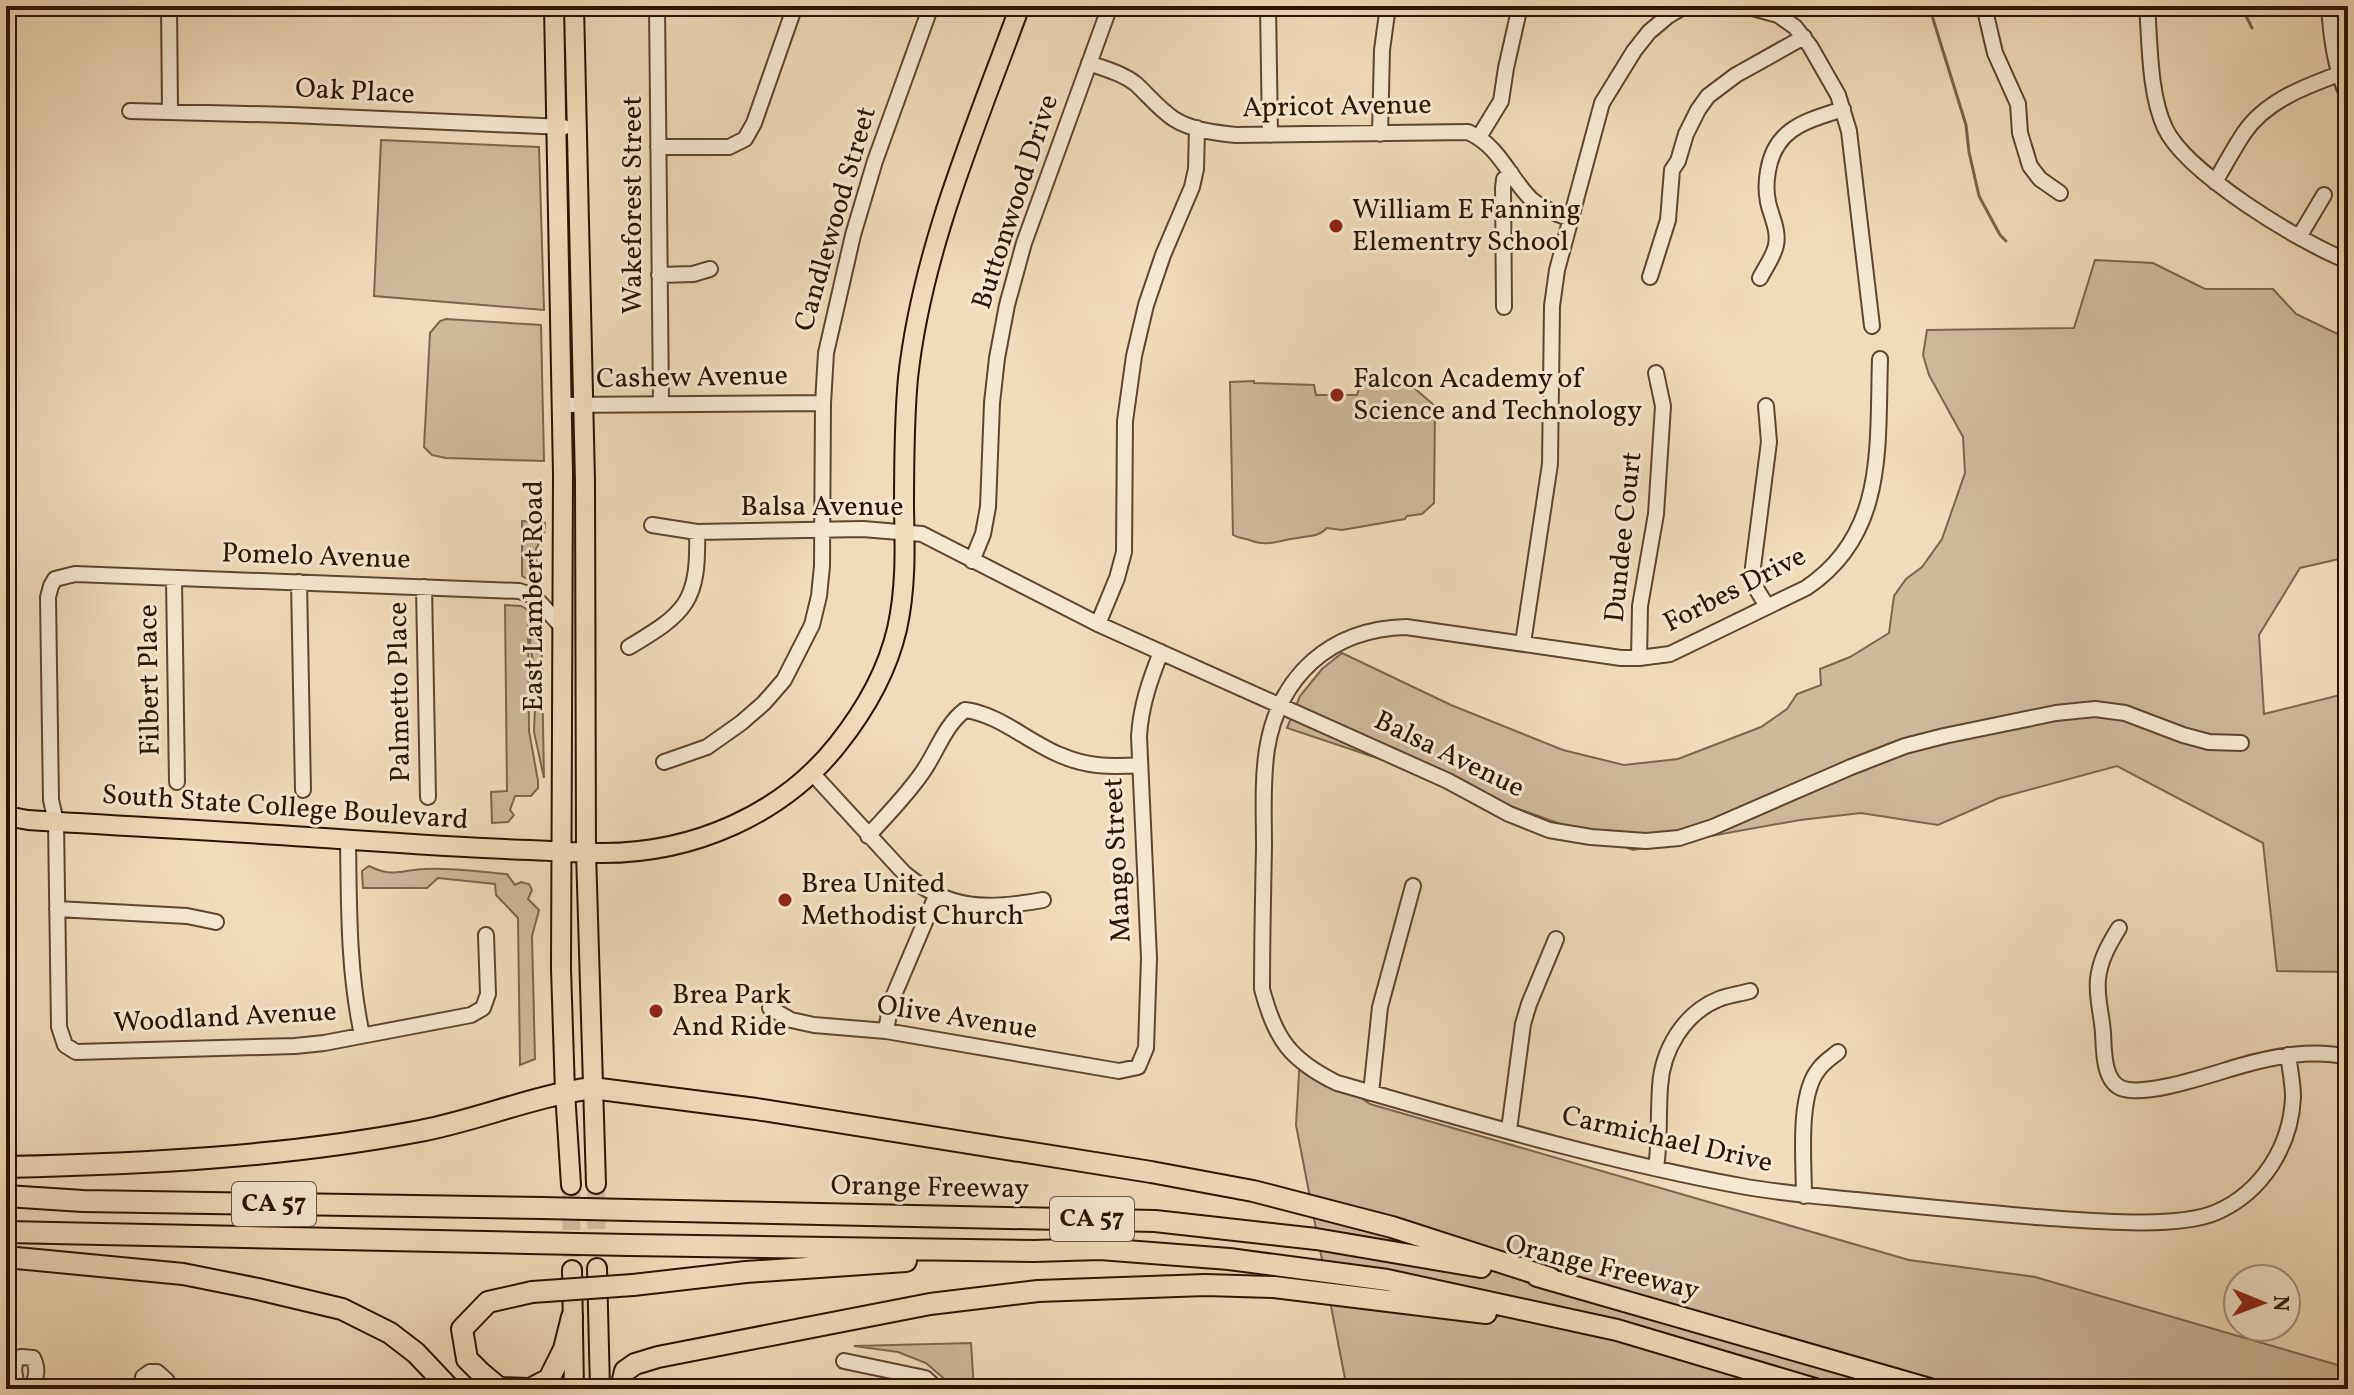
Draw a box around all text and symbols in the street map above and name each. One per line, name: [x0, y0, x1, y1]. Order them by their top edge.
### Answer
street label: Oak Place: [294, 69, 416, 115]
street label: Apricot Avenue: [1242, 86, 1432, 128]
street label: Buttonwood Drive: [963, 90, 1069, 314]
street label: Wakeforest Street: [614, 96, 653, 314]
street label: Candlewood Street: [785, 102, 887, 336]
place label: William E Fanning Elementry School: [1352, 191, 1581, 262]
marker: William E Fanning Elementry School: [1327, 217, 1345, 235]
street label: Cashew Avenue: [596, 357, 788, 399]
place label: Falcon Academy of Science and Technology: [1353, 360, 1642, 431]
marker: Falcon Academy of Science and Technology: [1328, 386, 1346, 404]
street label: Dundee Court: [1596, 450, 1652, 624]
street label: East Lambert Road: [515, 480, 554, 712]
street label: Balsa Avenue: [741, 488, 903, 527]
street label: Pomelo Avenue: [221, 534, 411, 580]
street label: Forbes Drive: [1657, 537, 1813, 643]
street label: Palmetto Place: [379, 601, 421, 783]
street label: Filbert Place: [129, 604, 171, 756]
street label: Balsa Avenue: [1367, 702, 1531, 808]
street label: South State College Boulevard: [100, 776, 470, 840]
street label: Mango Street: [1094, 777, 1142, 943]
place label: Brea United Methodist Church: [801, 865, 1024, 936]
marker: Brea United Methodist Church: [776, 891, 794, 909]
place label: Brea Park And Ride: [672, 976, 791, 1047]
street label: Olive Avenue: [874, 986, 1040, 1050]
street label: Woodland Avenue: [112, 993, 338, 1043]
marker: Brea Park And Ride: [647, 1002, 665, 1020]
street label: Carmichael Drive: [1558, 1097, 1776, 1183]
street label: Orange Freeway: [830, 1167, 1030, 1209]
road number: CA 57: [232, 1182, 316, 1226]
road number: CA 57: [1050, 1197, 1134, 1241]
street label: Orange Freeway: [1501, 1225, 1703, 1311]
north arrow: [2222, 1263, 2302, 1343]
text: N: [2264, 1295, 2295, 1312]

